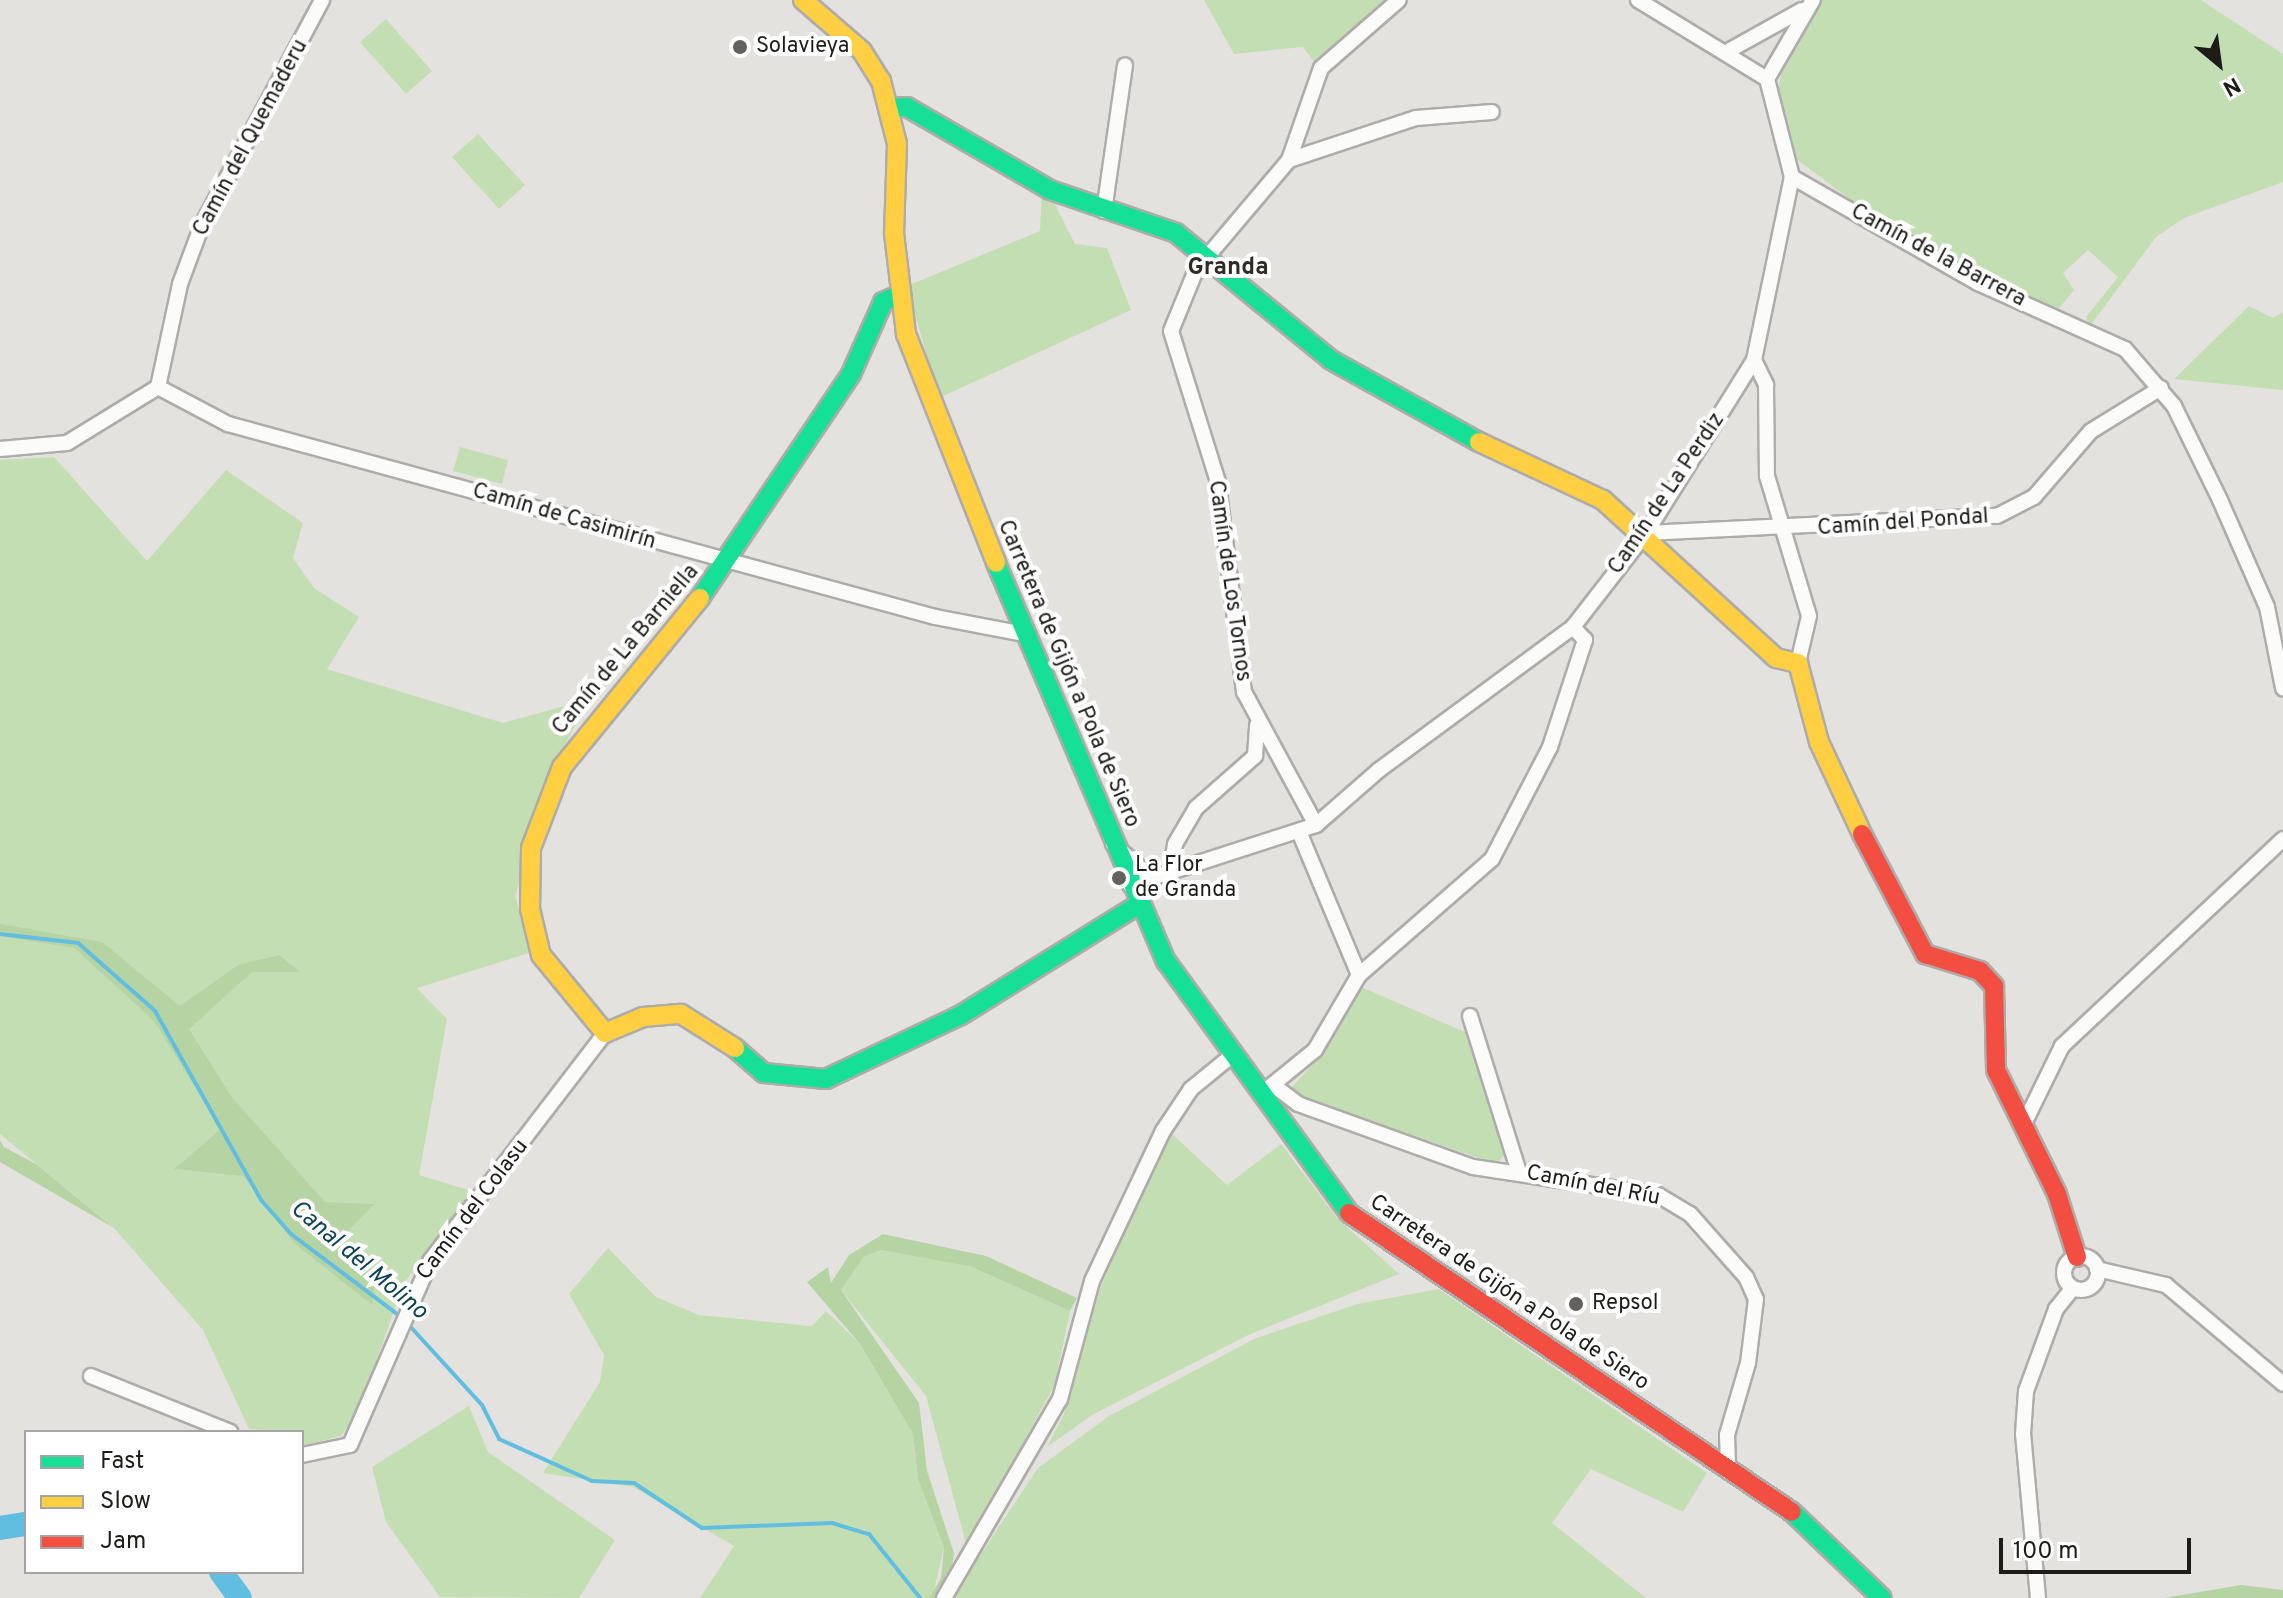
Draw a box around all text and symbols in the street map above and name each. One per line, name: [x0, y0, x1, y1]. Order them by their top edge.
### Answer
north arrow: [2179, 24, 2259, 104]
place label: Solavieya: [756, 34, 849, 60]
street label: Camín del Quemaderu: [188, 35, 314, 241]
marker: Solavieya: [731, 38, 749, 56]
text: N: [2217, 70, 2244, 101]
street label: Camín de la Barrera: [1846, 199, 2030, 313]
district label: Granda: [1187, 255, 1269, 283]
street label: Camín de La Perdiz: [1603, 408, 1731, 580]
street label: Camín de Casimirín: [469, 478, 659, 556]
street label: Camín de Los Tornos: [1202, 478, 1256, 684]
street label: Camín del Pondal: [1817, 504, 1989, 542]
street label: Carretera de Gijón a Pola de Siero: [991, 516, 1145, 832]
street label: Camín de La Barniella: [547, 560, 705, 740]
place label: La Flor de Granda: [1135, 852, 1236, 904]
marker: La Flor de Granda: [1110, 869, 1128, 887]
street label: Camín del Colasu: [411, 1134, 535, 1286]
street label: Camín del Ríu: [1524, 1160, 1662, 1212]
street label: Carretera de Gijón a Pola de Siero: [1364, 1189, 1654, 1397]
water label: Canal del Molino: [283, 1195, 433, 1327]
place label: Repsol: [1592, 1291, 1658, 1317]
marker: Repsol: [1567, 1295, 1585, 1313]
legend: [24, 1430, 304, 1574]
text: Fast: [100, 1447, 144, 1477]
text: Slow: [100, 1487, 151, 1517]
scale bar: [2003, 1522, 2195, 1572]
text: Jam: [100, 1527, 146, 1557]
text: 100 m: [2013, 1537, 2079, 1567]

